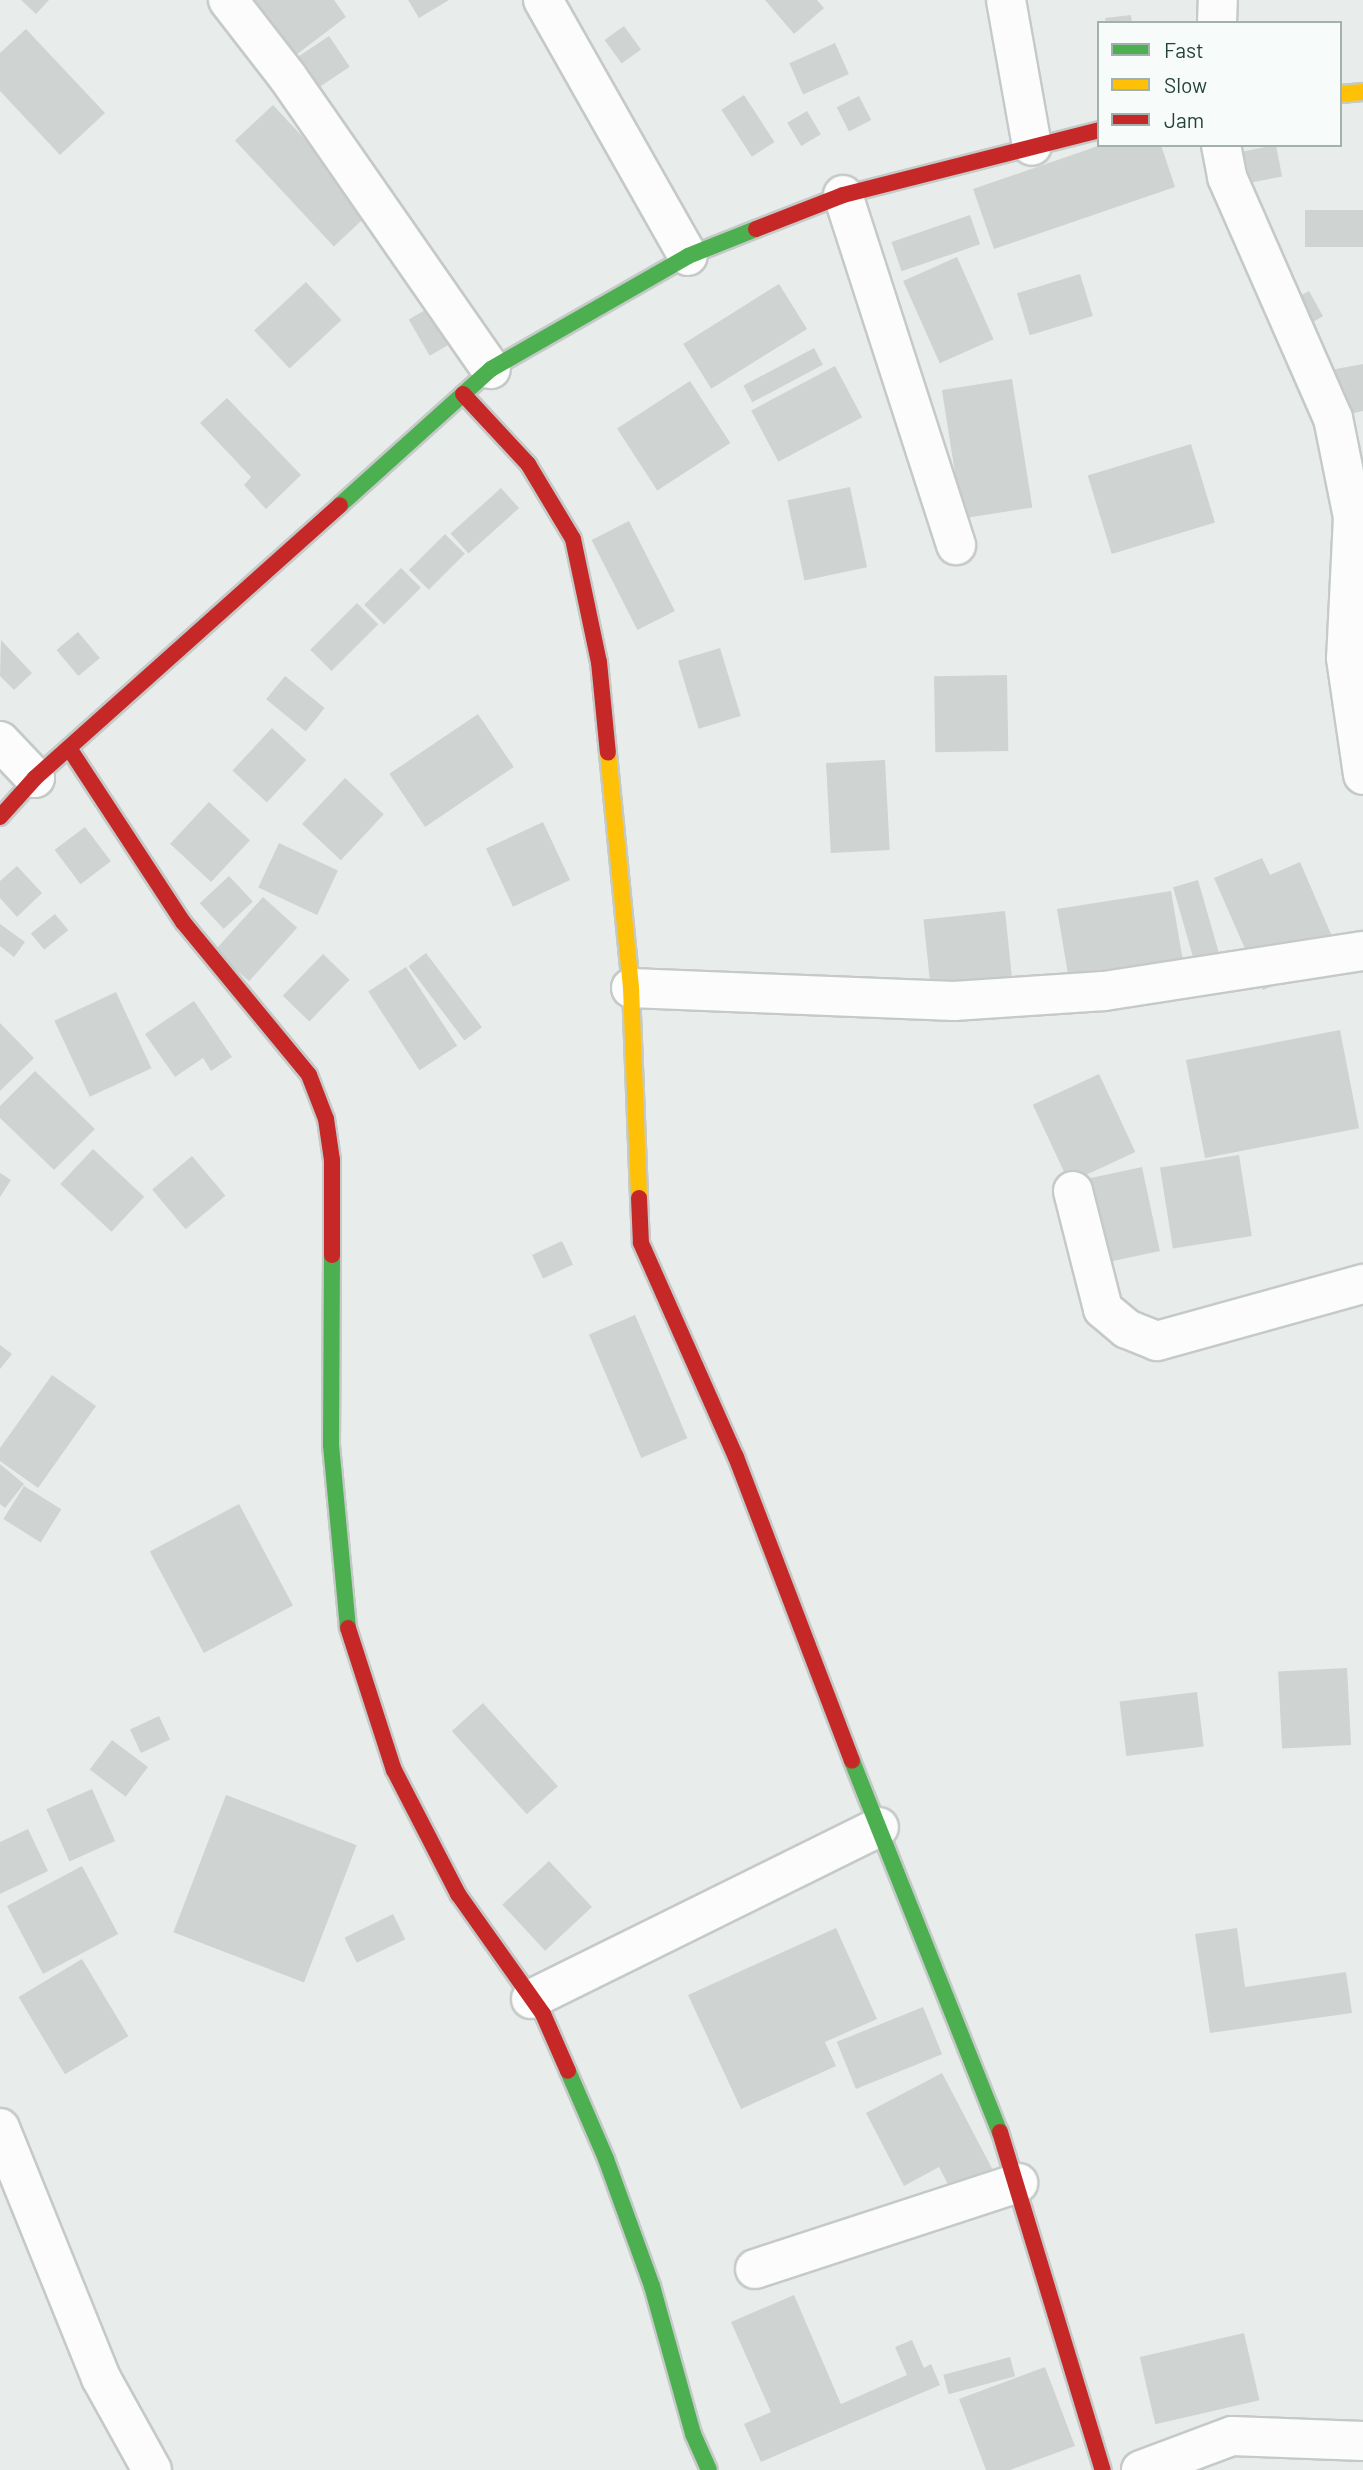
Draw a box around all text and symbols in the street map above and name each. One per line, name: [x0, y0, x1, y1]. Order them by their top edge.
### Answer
legend: [1097, 21, 1342, 147]
text: Fast: [1164, 37, 1204, 62]
text: Slow: [1164, 72, 1207, 97]
text: Jam: [1164, 107, 1204, 132]

